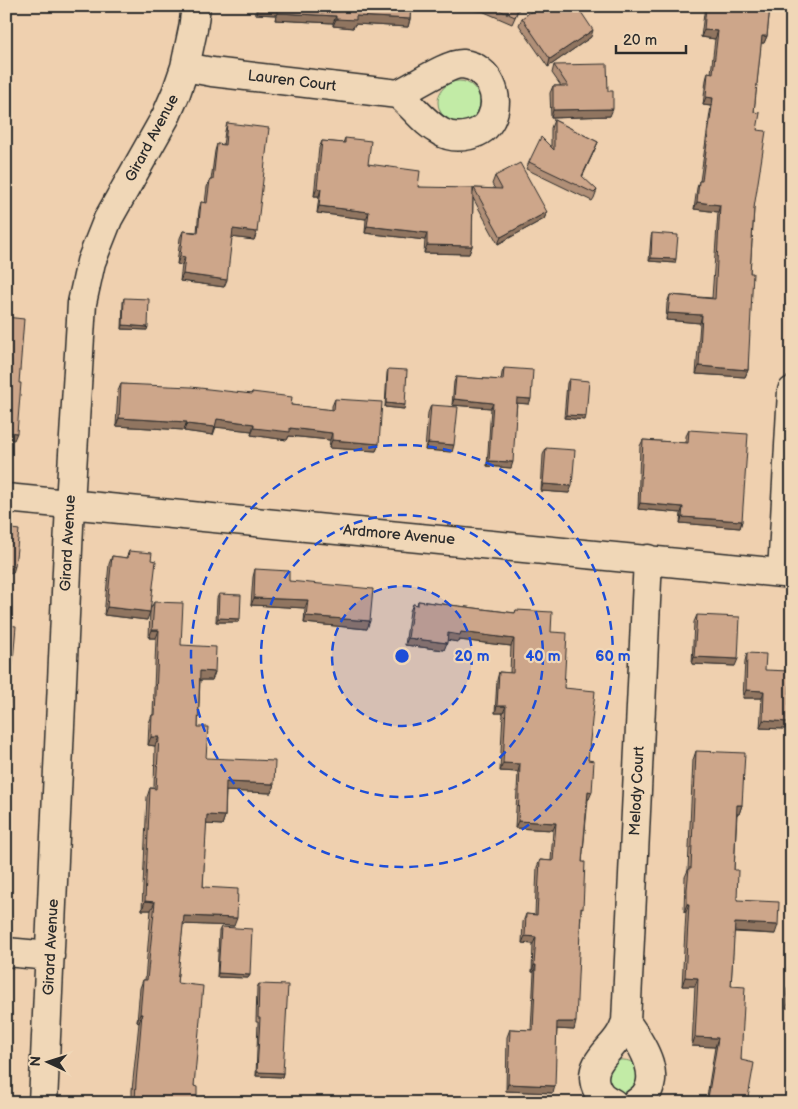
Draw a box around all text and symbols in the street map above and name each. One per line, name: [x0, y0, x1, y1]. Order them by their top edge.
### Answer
scale bar: [616, 22, 686, 54]
text: 20 m: [623, 31, 657, 50]
street label: Lauren Court: [247, 66, 338, 96]
street label: Girard Avenue: [121, 91, 183, 185]
street label: Girard Avenue: [56, 494, 80, 592]
street label: Ardmore Avenue: [342, 521, 456, 549]
centre of rings: [393, 647, 411, 665]
text: 20 m: [455, 647, 490, 666]
text: 40 m: [525, 647, 561, 666]
text: 60 m: [595, 647, 631, 666]
street label: Melody Court: [625, 745, 649, 836]
street label: Girard Avenue: [39, 898, 63, 996]
north arrow: [22, 1036, 72, 1086]
text: N: [27, 1055, 44, 1067]

